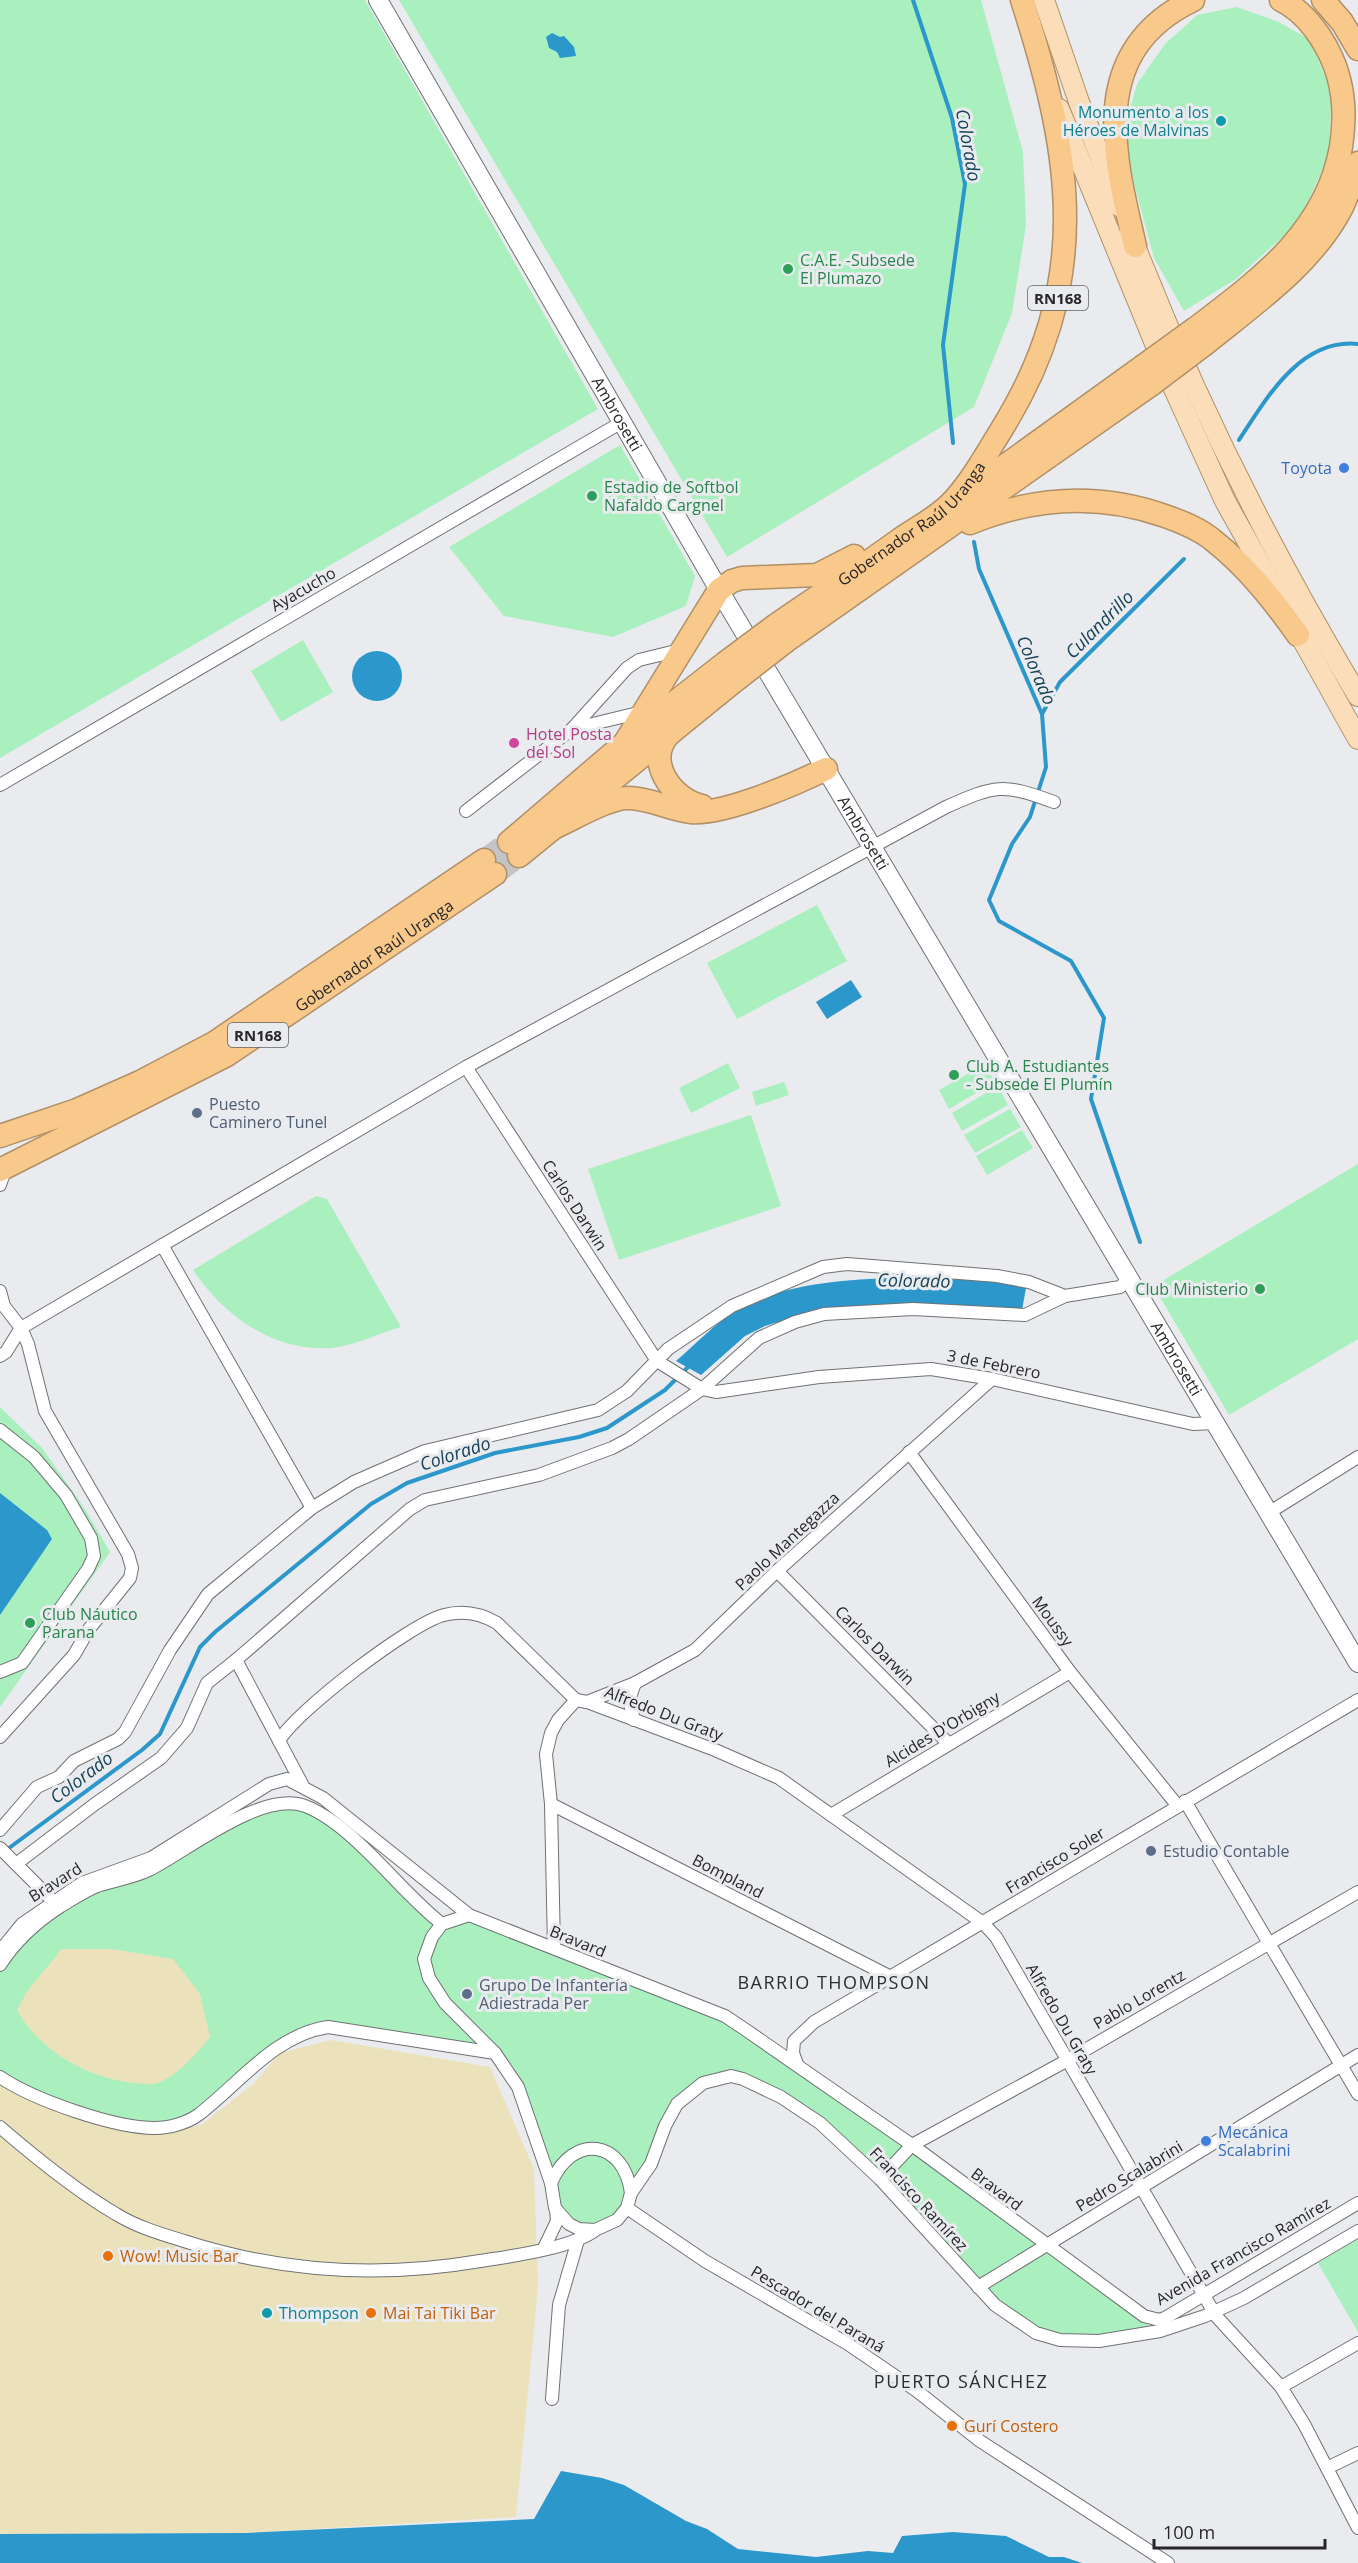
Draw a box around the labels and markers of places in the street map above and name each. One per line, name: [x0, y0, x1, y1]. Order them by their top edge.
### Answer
place label: Monumento a los Héroes de Malvinas: [1063, 101, 1209, 141]
marker: Monumento a los Héroes de Malvinas: [1214, 114, 1228, 128]
place label: C.A.E. -Subsede El Plumazo: [800, 249, 915, 289]
marker: C.A.E. -Subsede El Plumazo: [781, 262, 795, 276]
place label: Toyota: [1281, 457, 1332, 479]
marker: Toyota: [1337, 461, 1351, 475]
place label: Estadio de Softbol Nafaldo Cargnel: [604, 476, 739, 516]
marker: Estadio de Softbol Nafaldo Cargnel: [585, 489, 599, 503]
place label: Hotel Posta del Sol: [526, 723, 612, 763]
marker: Hotel Posta del Sol: [507, 736, 521, 750]
place label: Club A. Estudiantes - Subsede El Plumín: [966, 1055, 1112, 1095]
marker: Club A. Estudiantes - Subsede El Plumín: [947, 1068, 961, 1082]
place label: Puesto Caminero Tunel: [209, 1093, 327, 1133]
marker: Puesto Caminero Tunel: [190, 1106, 204, 1120]
place label: Club Ministerio: [1135, 1278, 1248, 1300]
marker: Club Ministerio: [1253, 1282, 1267, 1296]
place label: Club Náutico Parana: [42, 1603, 138, 1643]
marker: Club Náutico Parana: [23, 1616, 37, 1630]
place label: Estudio Contable: [1163, 1840, 1290, 1862]
marker: Estudio Contable: [1144, 1844, 1158, 1858]
place label: Grupo De Infantería Adiestrada Per: [479, 1974, 628, 2014]
marker: Grupo De Infantería Adiestrada Per: [460, 1987, 474, 2001]
place label: Mecánica Scalabrini: [1218, 2121, 1290, 2161]
marker: Mecánica Scalabrini: [1199, 2134, 1213, 2148]
place label: Wow! Music Bar: [120, 2245, 239, 2267]
marker: Wow! Music Bar: [101, 2249, 115, 2263]
place label: Thompson: [279, 2302, 359, 2324]
place label: Mai Tai Tiki Bar: [383, 2302, 496, 2324]
marker: Thompson: [260, 2306, 274, 2320]
marker: Mai Tai Tiki Bar: [364, 2306, 378, 2320]
place label: Gurí Costero: [964, 2415, 1058, 2437]
marker: Gurí Costero: [945, 2419, 959, 2433]

